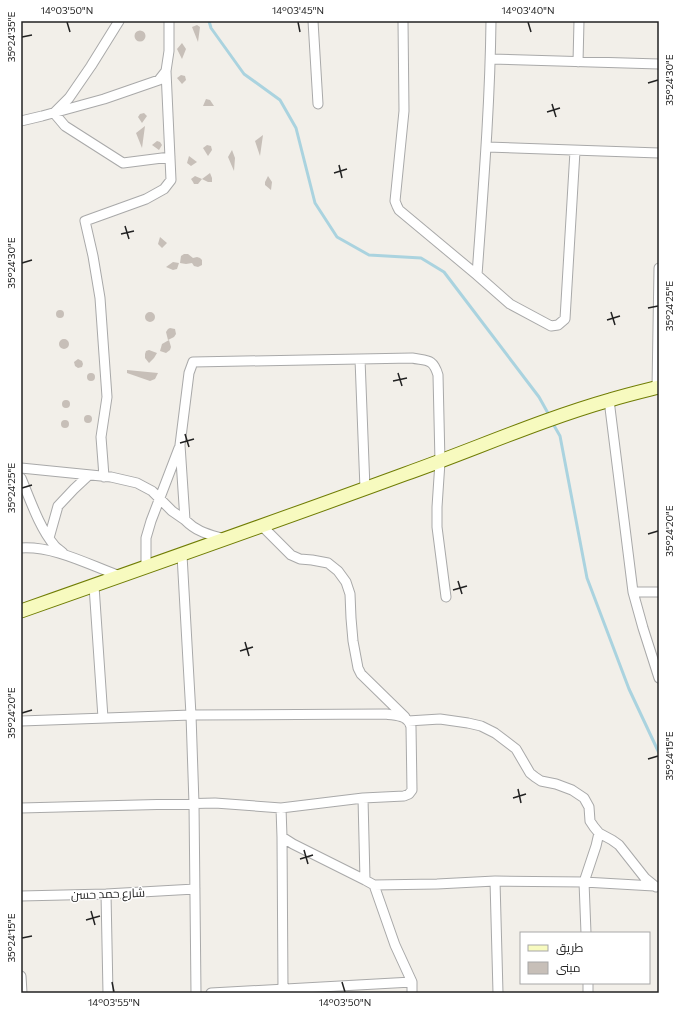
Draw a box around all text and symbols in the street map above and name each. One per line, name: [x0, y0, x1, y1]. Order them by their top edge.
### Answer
text: 14°03'50"N: [41, 4, 93, 16]
text: 14°03'45"N: [272, 4, 324, 16]
text: 14°03'40"N: [502, 4, 554, 16]
text: 35°24'35"E: [5, 12, 17, 62]
text: 35°24'30"E: [663, 54, 675, 106]
text: 35°24'30"E: [5, 237, 17, 289]
text: 35°24'25"E: [663, 281, 675, 331]
text: 35°24'25"E: [5, 463, 17, 513]
text: 35°24'20"E: [663, 505, 675, 557]
text: 35°24'20"E: [5, 687, 17, 739]
text: 35°24'15"E: [663, 731, 675, 781]
street label: شارع حمد حسن: [71, 885, 145, 903]
text: 35°24'15"E: [5, 913, 17, 963]
legend: [520, 932, 650, 984]
text: طريق: [556, 940, 584, 955]
text: مبنى: [556, 960, 581, 975]
text: 14°03'55"N: [88, 996, 140, 1008]
text: 14°03'50"N: [319, 996, 371, 1008]

